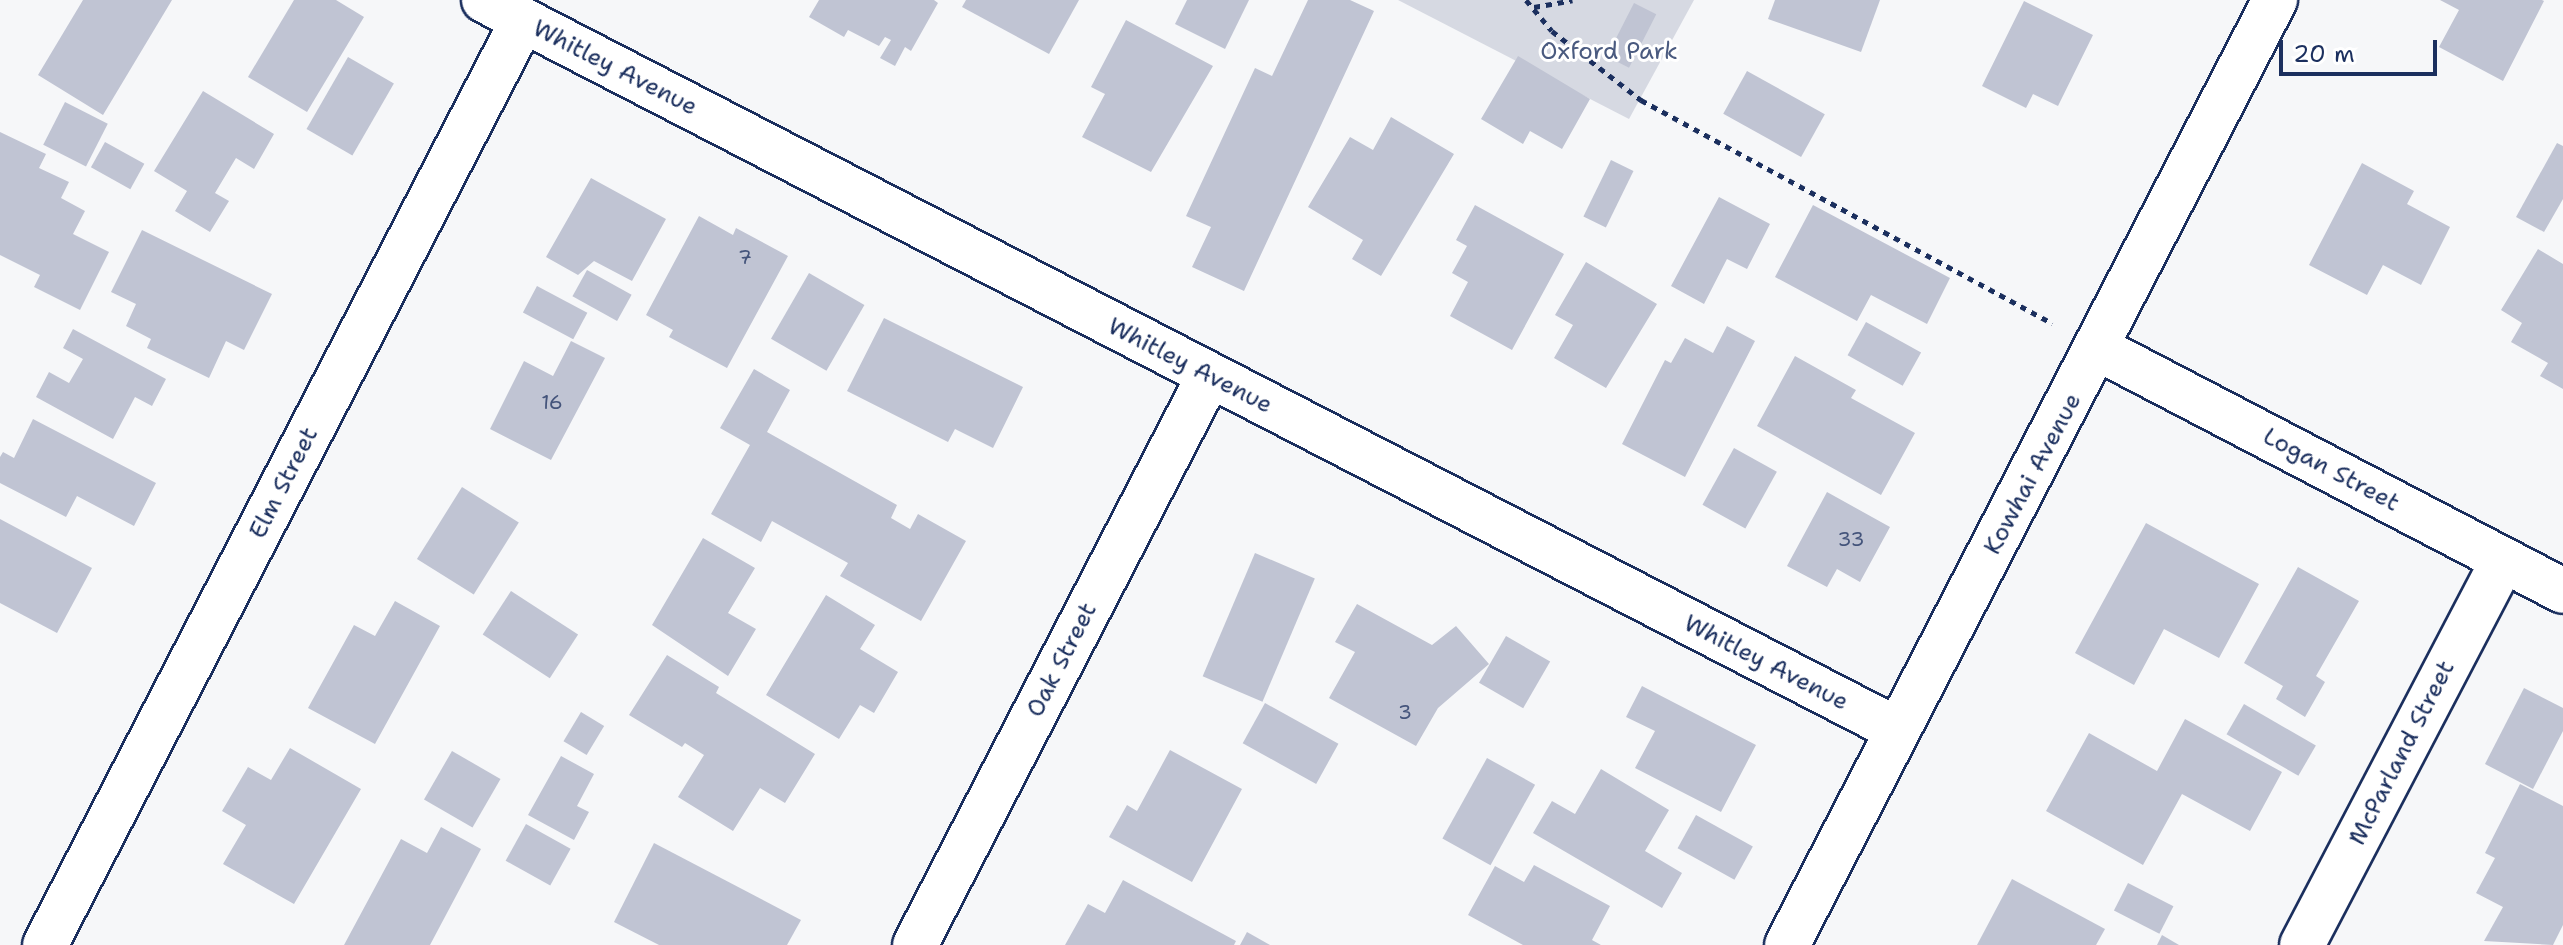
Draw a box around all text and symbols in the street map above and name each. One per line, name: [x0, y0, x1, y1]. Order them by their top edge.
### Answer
street label: Whitley Avenue: [528, 14, 702, 122]
scale bar: [2283, 24, 2441, 74]
park label: Oxford Park: [1540, 38, 1678, 66]
text: 20 m: [2293, 38, 2355, 70]
house number: 7: [738, 245, 752, 269]
street label: Whitley Avenue: [1103, 312, 1277, 420]
street label: Kowhai Avenue: [1978, 388, 2088, 560]
house number: 16: [541, 390, 563, 414]
street label: Elm Street: [244, 422, 324, 544]
street label: Logan Street: [2258, 422, 2404, 518]
house number: 33: [1838, 527, 1864, 551]
street label: Oak Street: [1021, 598, 1103, 722]
street label: Whitley Avenue: [1679, 609, 1853, 717]
street label: McParland Street: [2343, 656, 2461, 850]
house number: 3: [1398, 700, 1412, 724]

